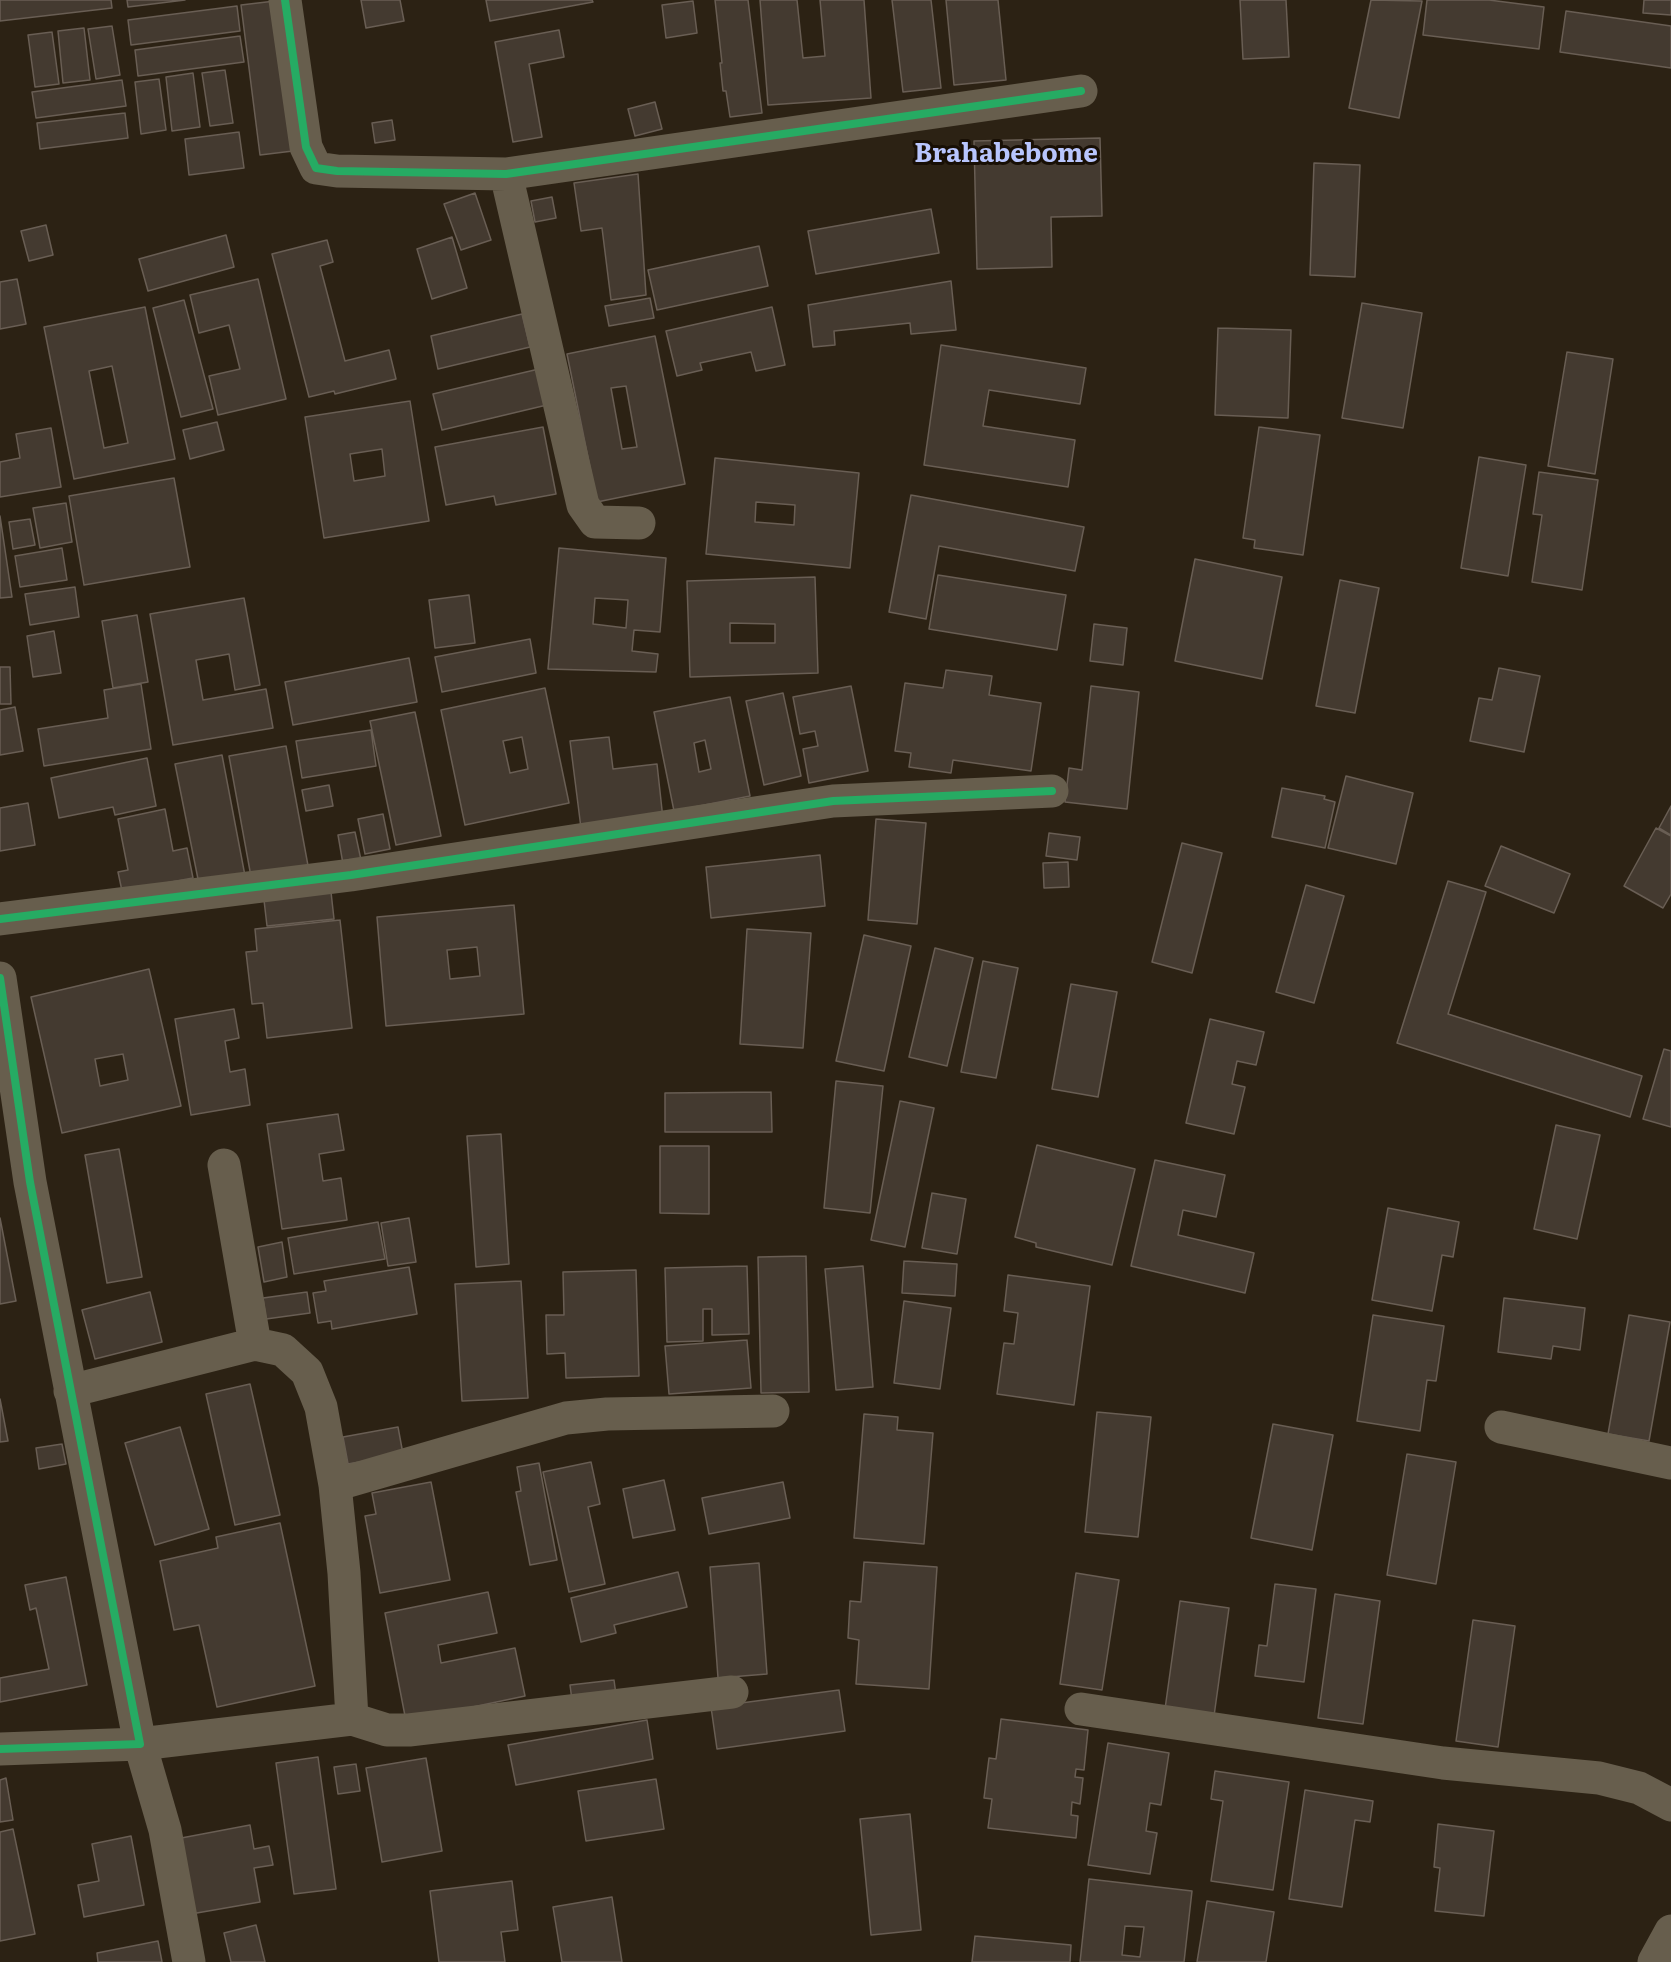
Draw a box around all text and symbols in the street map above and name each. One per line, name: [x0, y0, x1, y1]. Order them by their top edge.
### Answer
district label: Brahabebome: [914, 138, 1098, 170]

